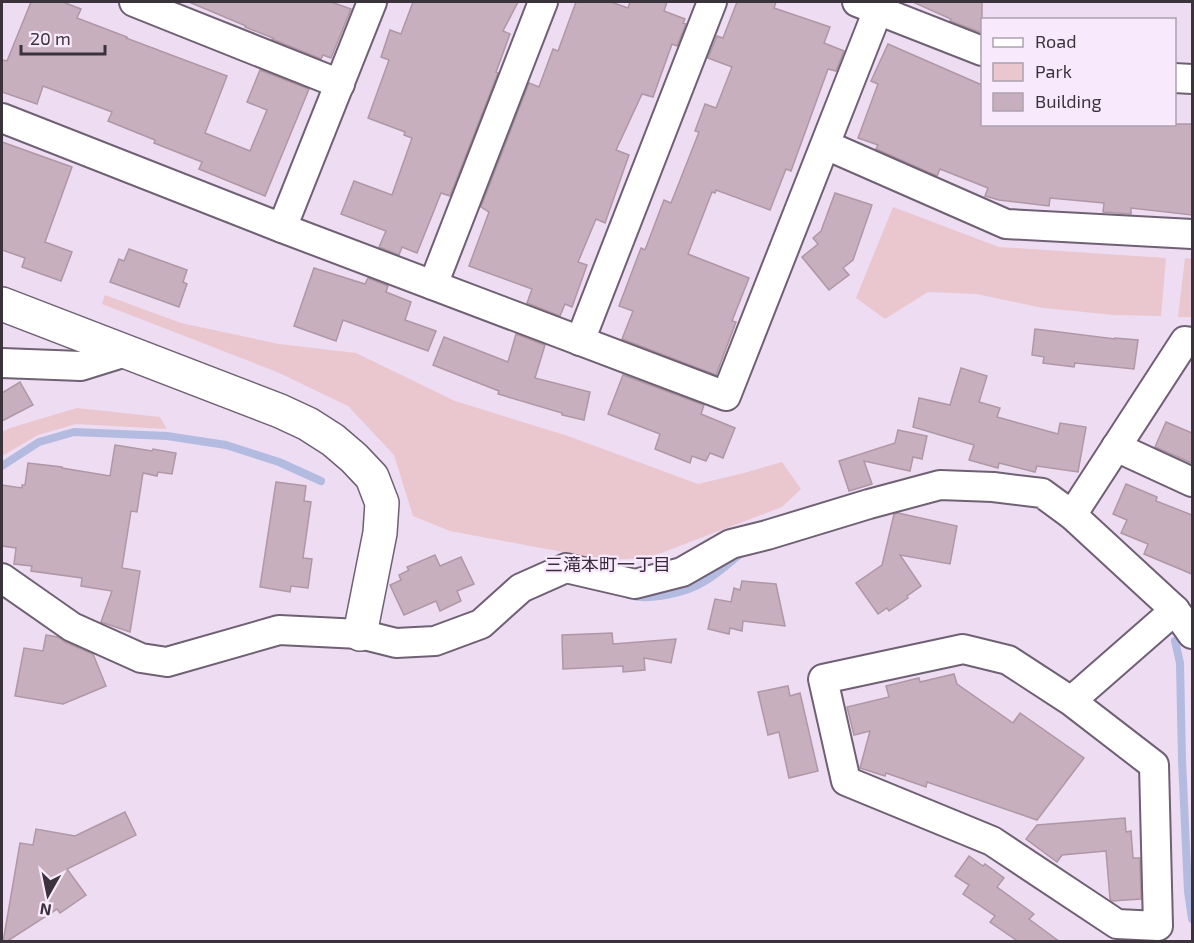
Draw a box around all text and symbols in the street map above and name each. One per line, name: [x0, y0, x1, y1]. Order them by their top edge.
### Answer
scale bar: [21, 18, 105, 56]
legend: [981, 18, 1176, 126]
text: 20 m: [30, 27, 71, 49]
text: Road: [1035, 30, 1076, 52]
text: Park: [1035, 60, 1072, 82]
text: Building: [1035, 90, 1102, 112]
district label: 三滝本町一丁目: [545, 553, 671, 575]
north arrow: [18, 865, 78, 925]
text: N: [38, 900, 53, 921]

